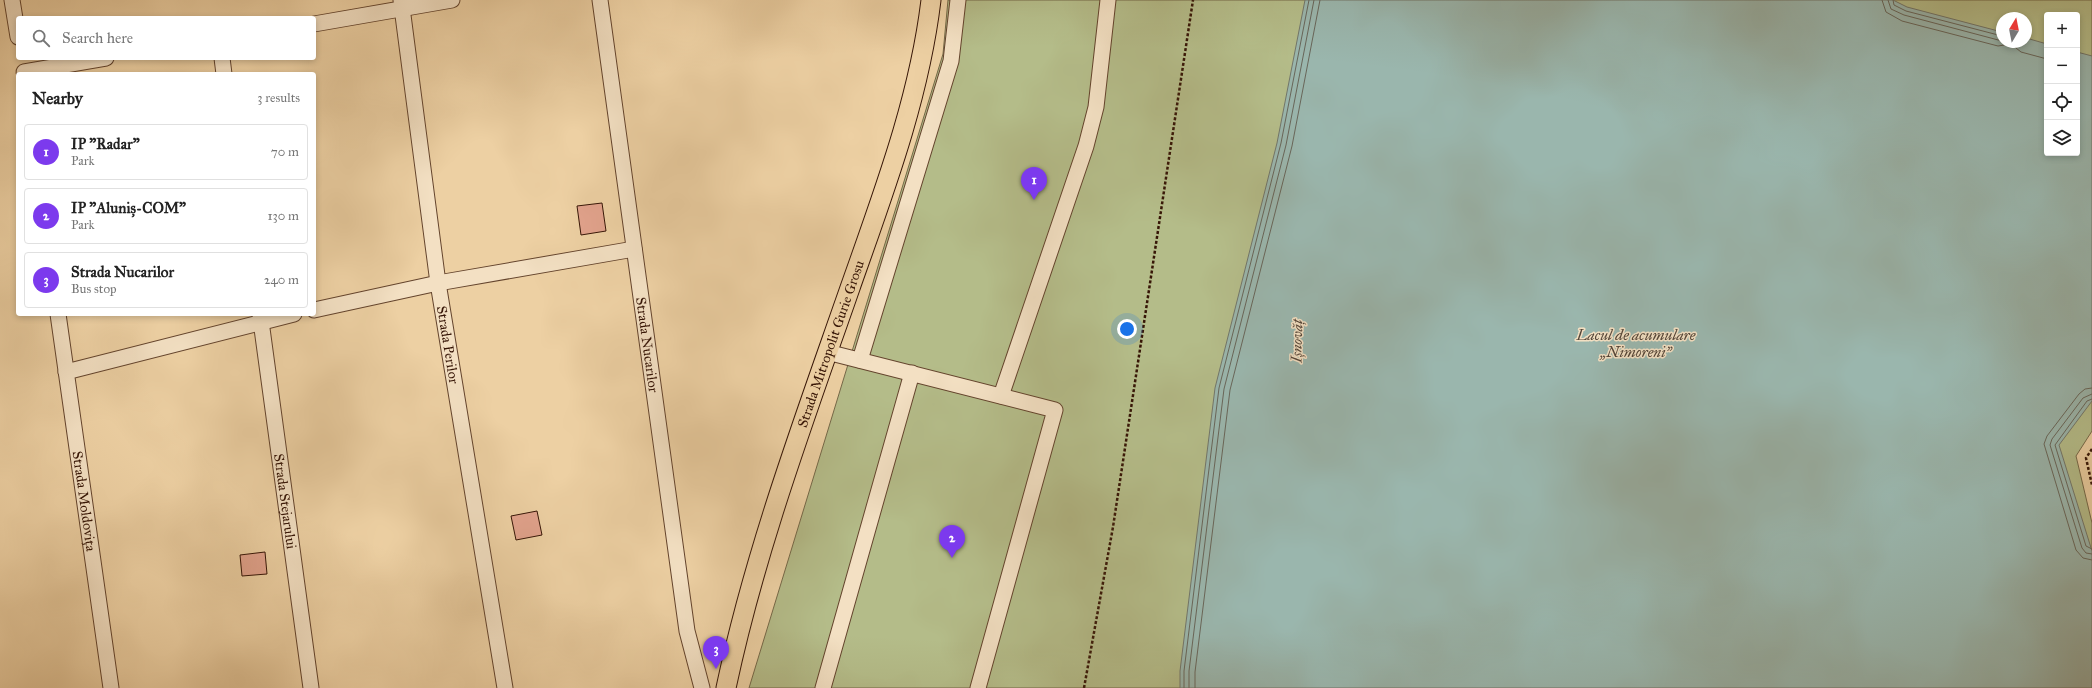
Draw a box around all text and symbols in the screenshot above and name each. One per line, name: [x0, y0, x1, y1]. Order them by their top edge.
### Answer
north arrow: [1996, 12, 2032, 48]
map controls: [2044, 12, 2080, 156]
button: +: [2044, 12, 2080, 48]
search box: [16, 16, 316, 60]
icon: search: [30, 27, 52, 49]
text: Search here: [62, 29, 133, 47]
button: −: [2044, 48, 2080, 84]
button: locate: [2044, 84, 2080, 120]
text: Nearby: [32, 88, 83, 109]
text: 3 results: [257, 90, 300, 106]
button: layers: [2044, 120, 2080, 156]
text: IP "Radar": [71, 135, 140, 153]
text: 1: [43, 144, 49, 160]
text: 70 m: [271, 144, 299, 160]
text: Park: [71, 153, 95, 169]
pin: 1: [1021, 167, 1047, 200]
text: IP "Aluniș-COM": [71, 199, 186, 217]
text: 2: [43, 208, 49, 224]
text: 130 m: [267, 208, 299, 224]
text: Park: [71, 217, 95, 233]
street label: Strada Mitropolit Gurie Grosu: [794, 258, 868, 430]
text: Strada Nucarilor: [71, 263, 174, 281]
text: 3: [43, 272, 49, 288]
text: 240 m: [264, 272, 299, 288]
text: Bus stop: [71, 281, 117, 297]
street label: Strada Nucarilor: [632, 296, 662, 394]
street label: Strada Perilor: [433, 305, 463, 386]
water label: Ișnovăț: [1288, 318, 1306, 364]
your location: [1117, 319, 1137, 339]
water label: Lacul de acumulare „Nimoreni”: [1576, 326, 1696, 361]
street label: Strada Moldovița: [69, 450, 100, 552]
street label: Strada Stejarului: [270, 453, 300, 550]
pin: 2: [939, 525, 965, 558]
pin: 3: [703, 636, 729, 669]

